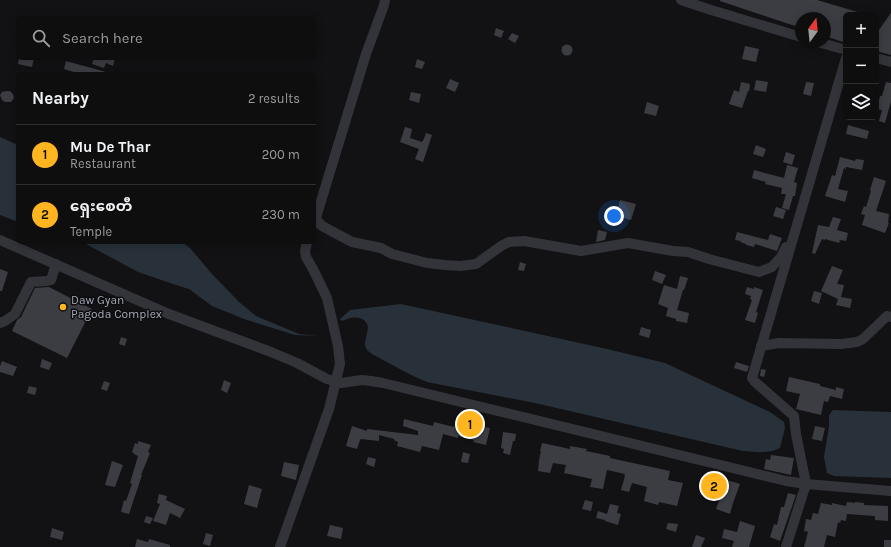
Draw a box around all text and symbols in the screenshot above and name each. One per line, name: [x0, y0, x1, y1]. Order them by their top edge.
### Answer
north arrow: [795, 12, 831, 48]
map controls: [843, 12, 879, 120]
button: +: [843, 12, 879, 48]
search box: [16, 16, 316, 60]
icon: search: [30, 27, 52, 49]
text: Search here: [62, 29, 143, 47]
button: −: [843, 48, 879, 84]
button: layers: [843, 84, 879, 120]
text: Nearby: [32, 88, 89, 108]
text: 2 results: [248, 91, 300, 106]
text: Mu De Thar: [70, 138, 150, 156]
text: 1: [43, 147, 47, 162]
text: 200 m: [262, 147, 300, 162]
text: Restaurant: [70, 156, 136, 171]
text: ရှေးစေတီ: [70, 197, 132, 215]
your location: [604, 206, 624, 226]
text: 2: [41, 207, 49, 222]
text: 230 m: [262, 207, 300, 222]
text: Temple: [70, 224, 112, 239]
place label: Daw Gyan Pagoda Complex: [71, 293, 162, 321]
marker: Daw Gyan Pagoda Complex: [58, 302, 68, 312]
pin: 1: [457, 409, 483, 439]
pin: 2: [701, 471, 727, 501]

